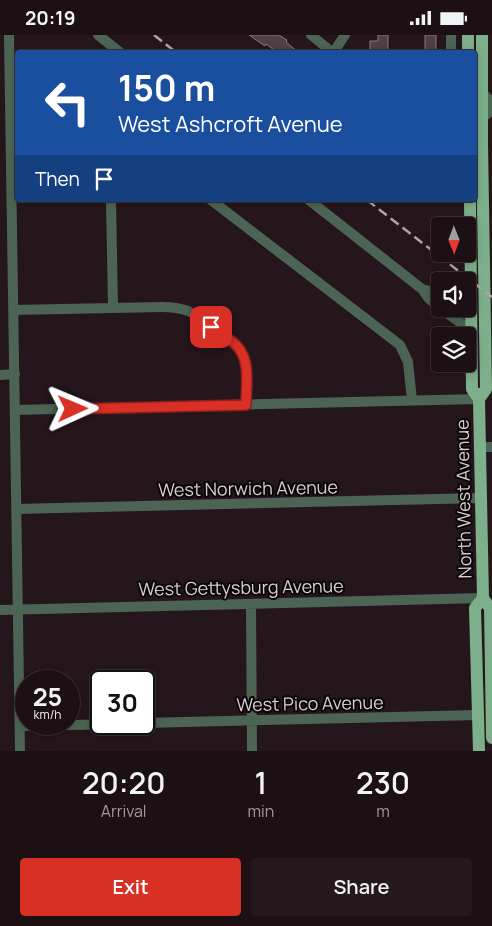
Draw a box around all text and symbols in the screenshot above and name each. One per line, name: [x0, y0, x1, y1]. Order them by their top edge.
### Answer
text: 20:19: [25, 5, 75, 31]
text: 150 m: [118, 64, 215, 112]
icon: left: [35, 70, 100, 135]
text: West Ashcroft Avenue: [118, 109, 343, 139]
icon: arrive: [90, 165, 118, 193]
text: Then: [35, 166, 80, 192]
north arrow: [431, 217, 476, 263]
map controls: [431, 217, 476, 372]
button: sound: [431, 272, 476, 317]
pin: [190, 306, 232, 348]
icon: arrive: [197, 313, 225, 341]
button: layers: [431, 327, 476, 372]
position arrow: [46, 382, 98, 434]
street label: North West Avenue: [450, 419, 476, 579]
street label: West Norwich Avenue: [158, 474, 338, 502]
street label: West Gettysburg Avenue: [138, 573, 344, 601]
speed limit sign: 30: [90, 670, 155, 735]
text: 25: [33, 679, 62, 714]
street label: West Pico Avenue: [236, 690, 384, 716]
text: km/h: [34, 706, 61, 723]
text: 20:20: [82, 762, 165, 803]
text: 1: [254, 762, 267, 803]
text: 230: [356, 762, 410, 803]
text: Arrival: [101, 800, 147, 822]
text: min: [247, 800, 274, 822]
text: m: [376, 800, 390, 822]
button: Exit: [20, 858, 241, 916]
button: Share: [251, 858, 472, 916]

